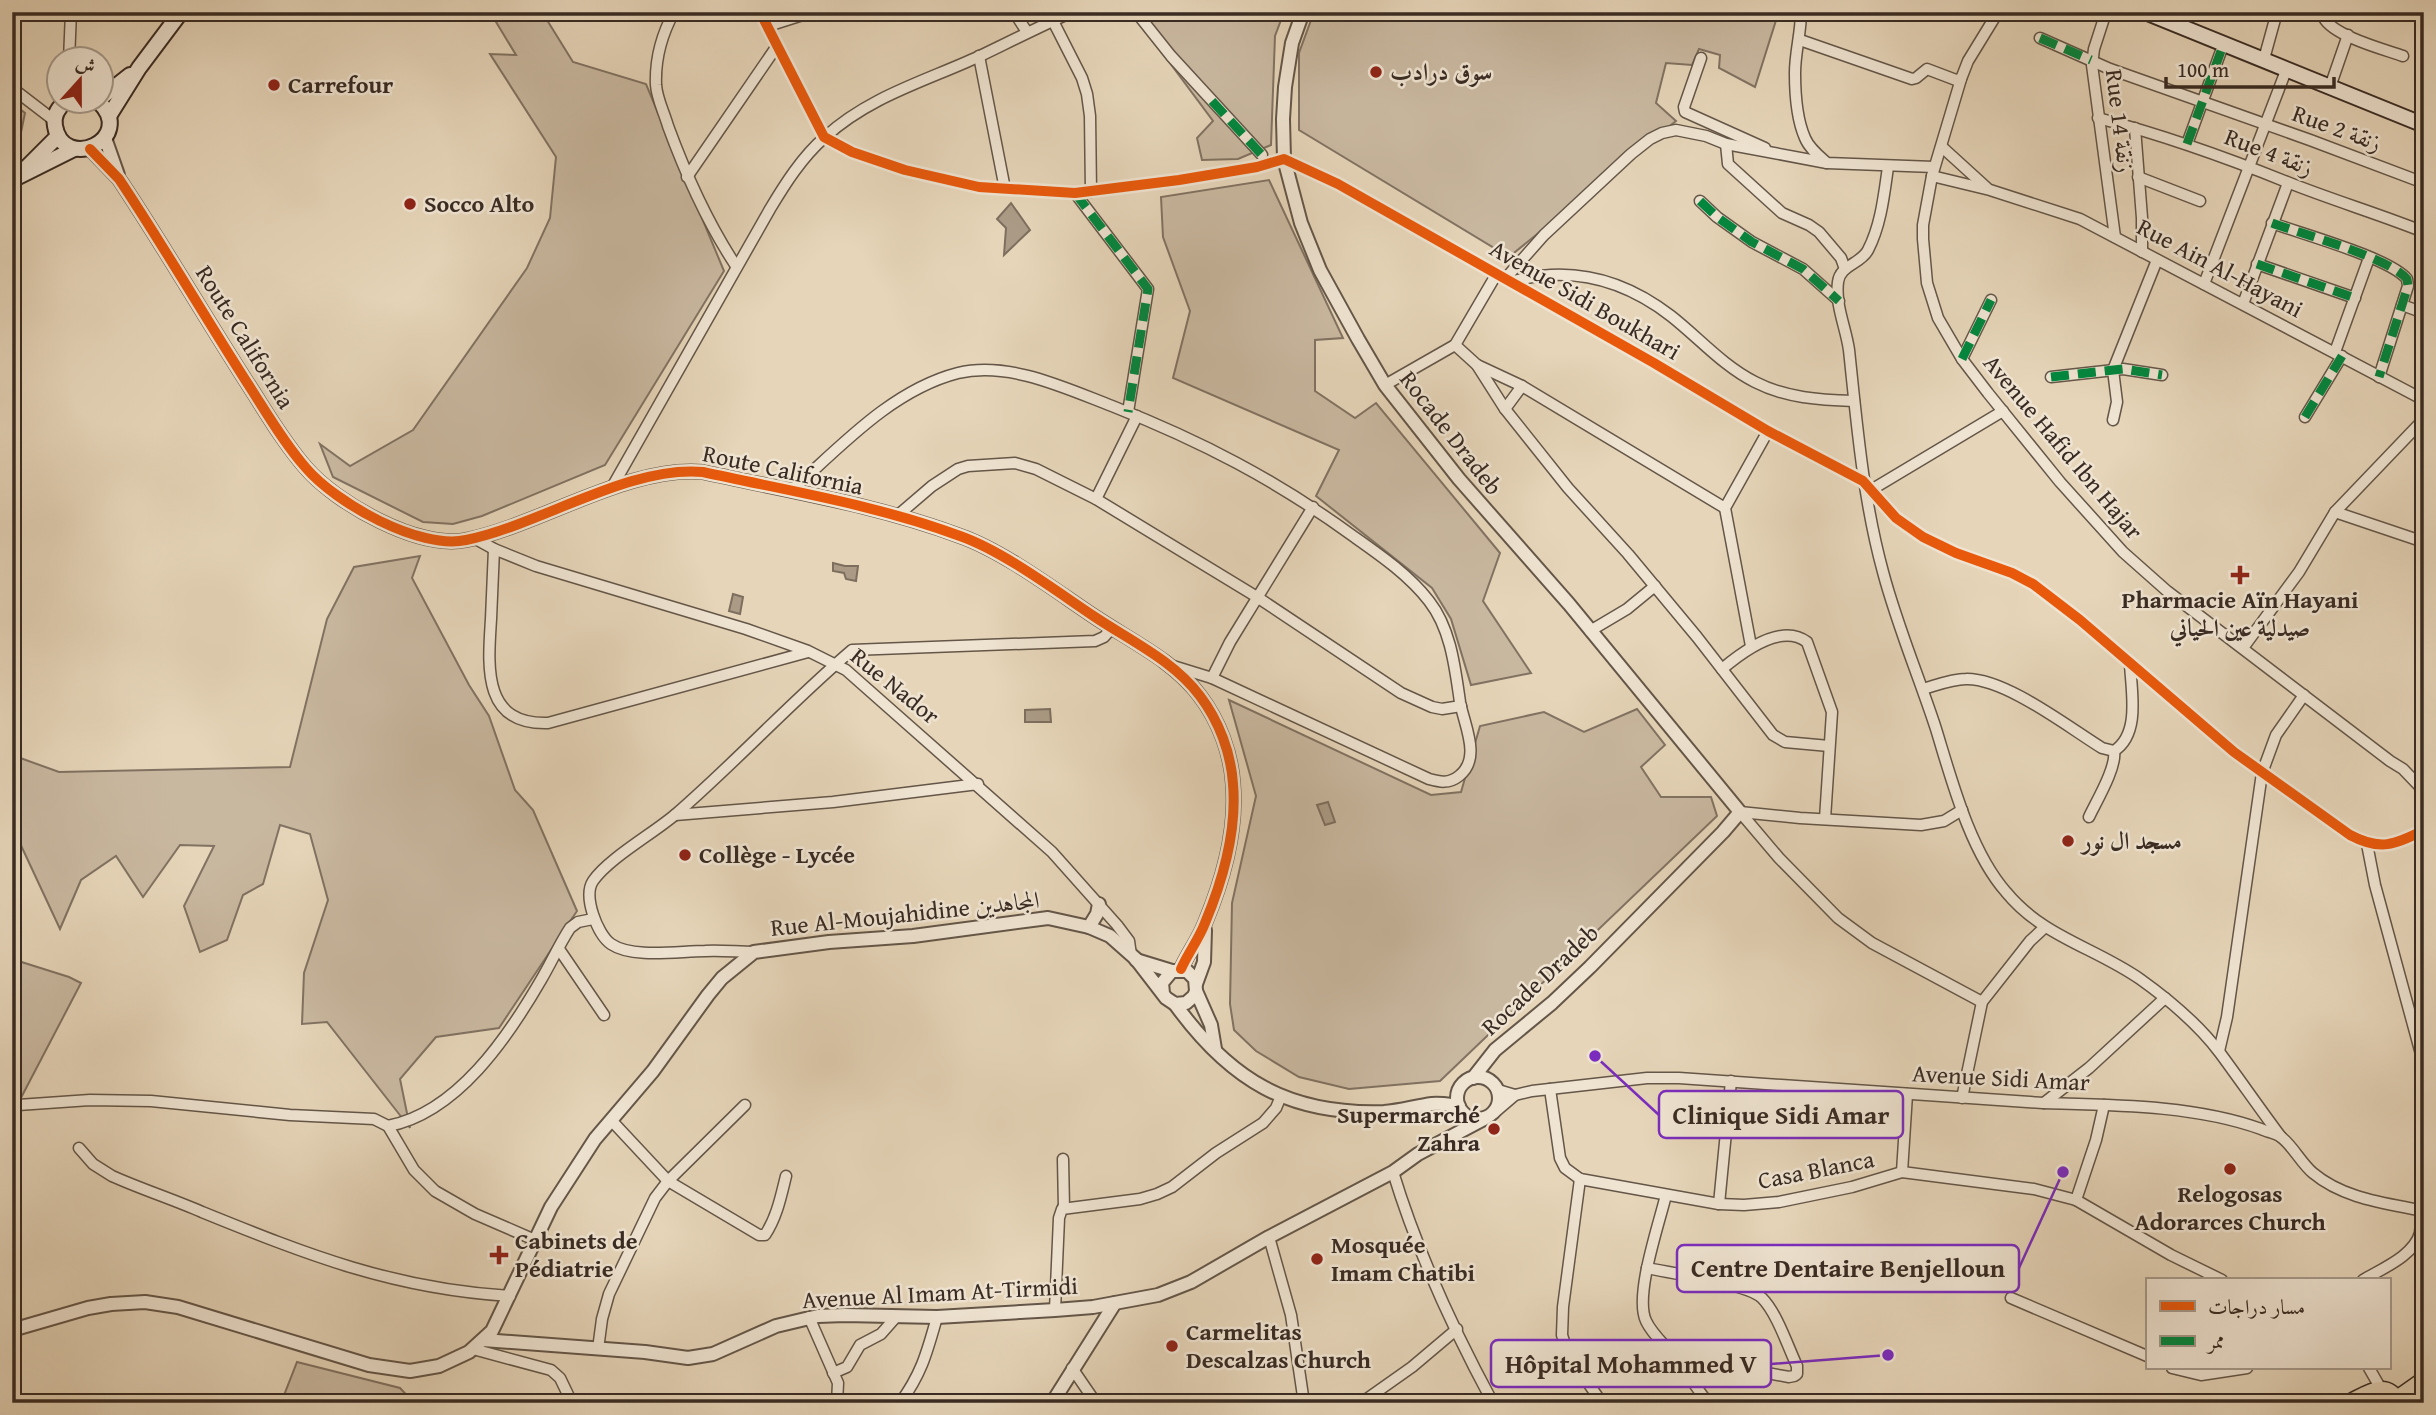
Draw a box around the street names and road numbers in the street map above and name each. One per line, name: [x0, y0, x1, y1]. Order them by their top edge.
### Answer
street label: Rue 14 زنقة: [2097, 67, 2144, 175]
street label: Rue 2 زنقة: [2288, 95, 2387, 160]
street label: Rue 4 زنقة: [2220, 119, 2319, 184]
street label: Rue Ain Al-Hayani: [2131, 209, 2310, 326]
street label: Avenue Sidi Boukhari: [1483, 231, 1687, 369]
street label: Route California: [187, 258, 304, 416]
street label: Avenue Hafid Ibn Hajar: [1975, 346, 2152, 547]
street label: Rocade Dradeb: [1392, 363, 1511, 502]
street label: Route California: [700, 435, 867, 504]
street label: Rue Nador: [843, 639, 947, 732]
street label: Rue Al-Moujahidine المجاهدين: [769, 882, 1041, 945]
street label: Rocade Dradeb: [1473, 916, 1606, 1043]
street label: Avenue Sidi Amar: [1911, 1055, 2091, 1100]
street label: Casa Blanca: [1755, 1141, 1878, 1198]
street label: Avenue Al Imam At-Tirmidi: [801, 1268, 1079, 1317]

